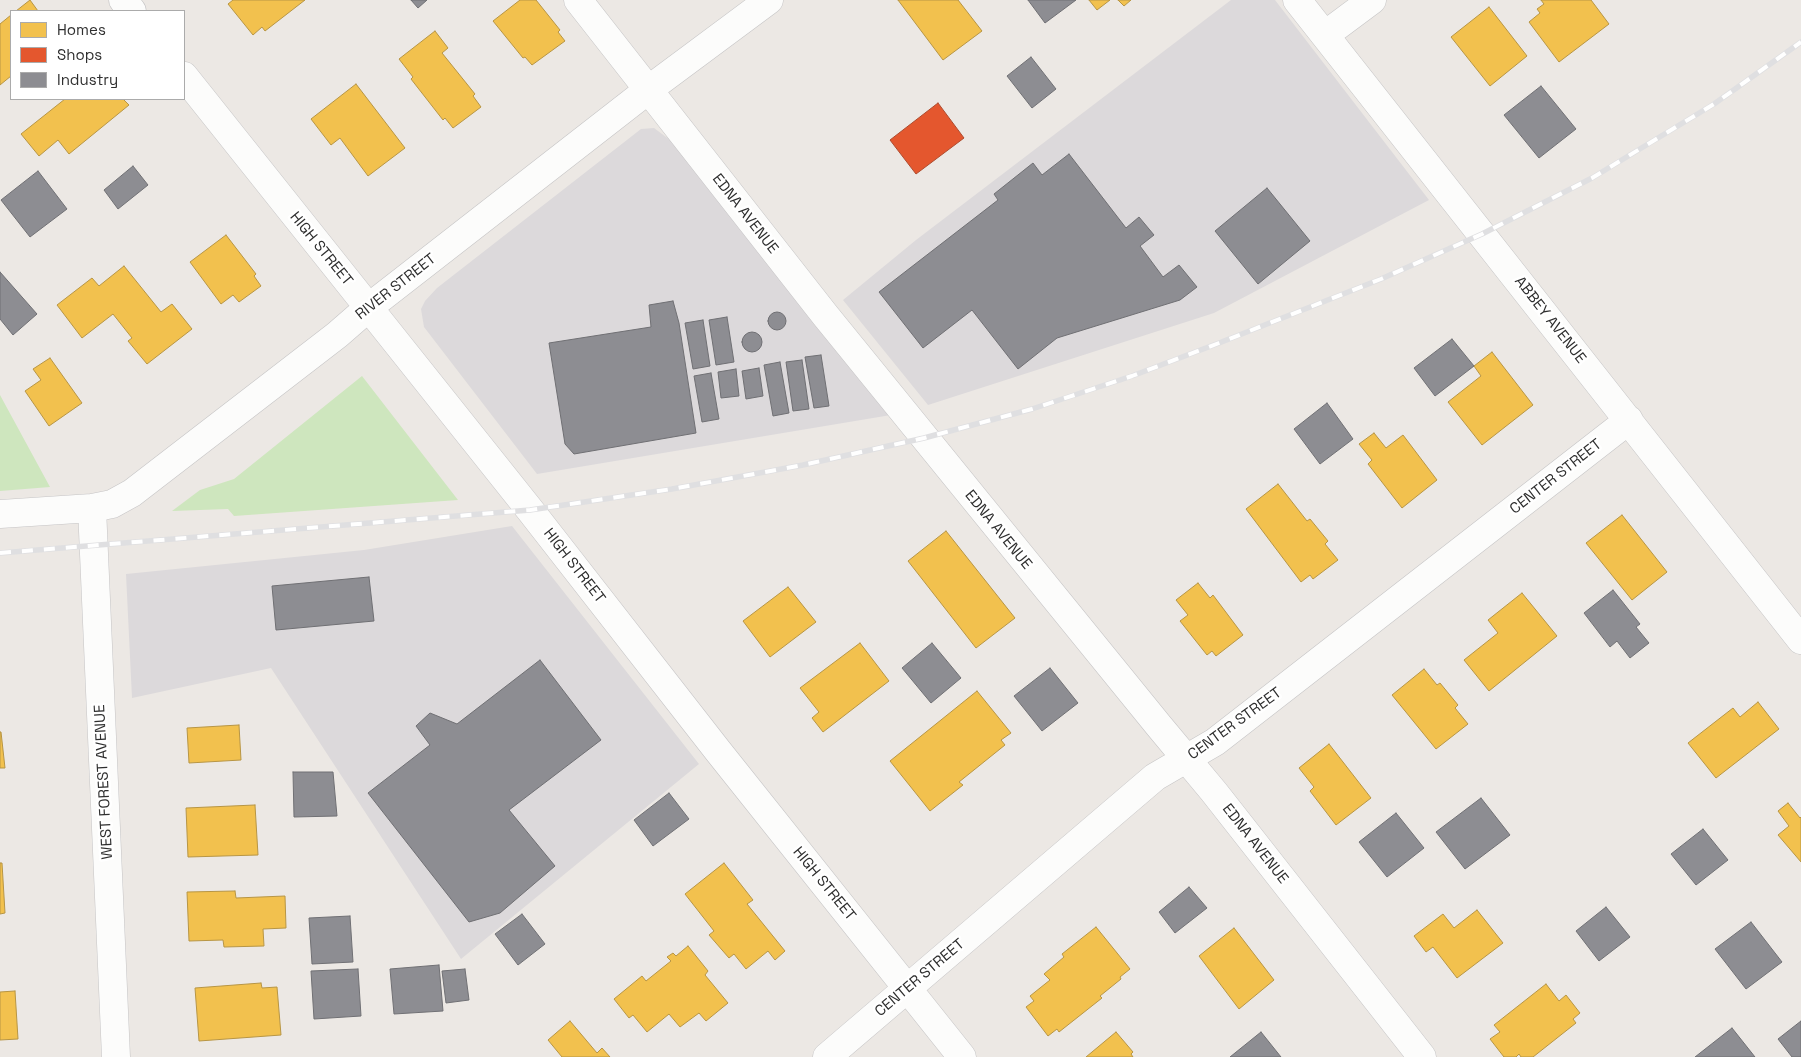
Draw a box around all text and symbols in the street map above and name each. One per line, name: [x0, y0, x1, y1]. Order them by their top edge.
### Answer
legend: [10, 10, 185, 100]
text: Homes: [57, 20, 106, 39]
text: Shops: [57, 45, 102, 64]
text: Industry: [57, 70, 118, 89]
street label: EDNA AVENUE: [708, 170, 782, 258]
street label: HIGH STREET: [286, 208, 356, 290]
street label: RIVER STREET: [352, 250, 440, 324]
street label: ABBEY AVENUE: [1510, 273, 1590, 367]
street label: CENTER STREET: [1507, 436, 1605, 518]
street label: EDNA AVENUE: [961, 487, 1035, 573]
street label: HIGH STREET: [539, 525, 609, 607]
street label: CENTER STREET: [1185, 684, 1285, 764]
street label: WEST FOREST AVENUE: [91, 704, 117, 860]
street label: EDNA AVENUE: [1218, 800, 1292, 888]
street label: HIGH STREET: [789, 843, 859, 925]
street label: CENTER STREET: [872, 935, 968, 1021]

